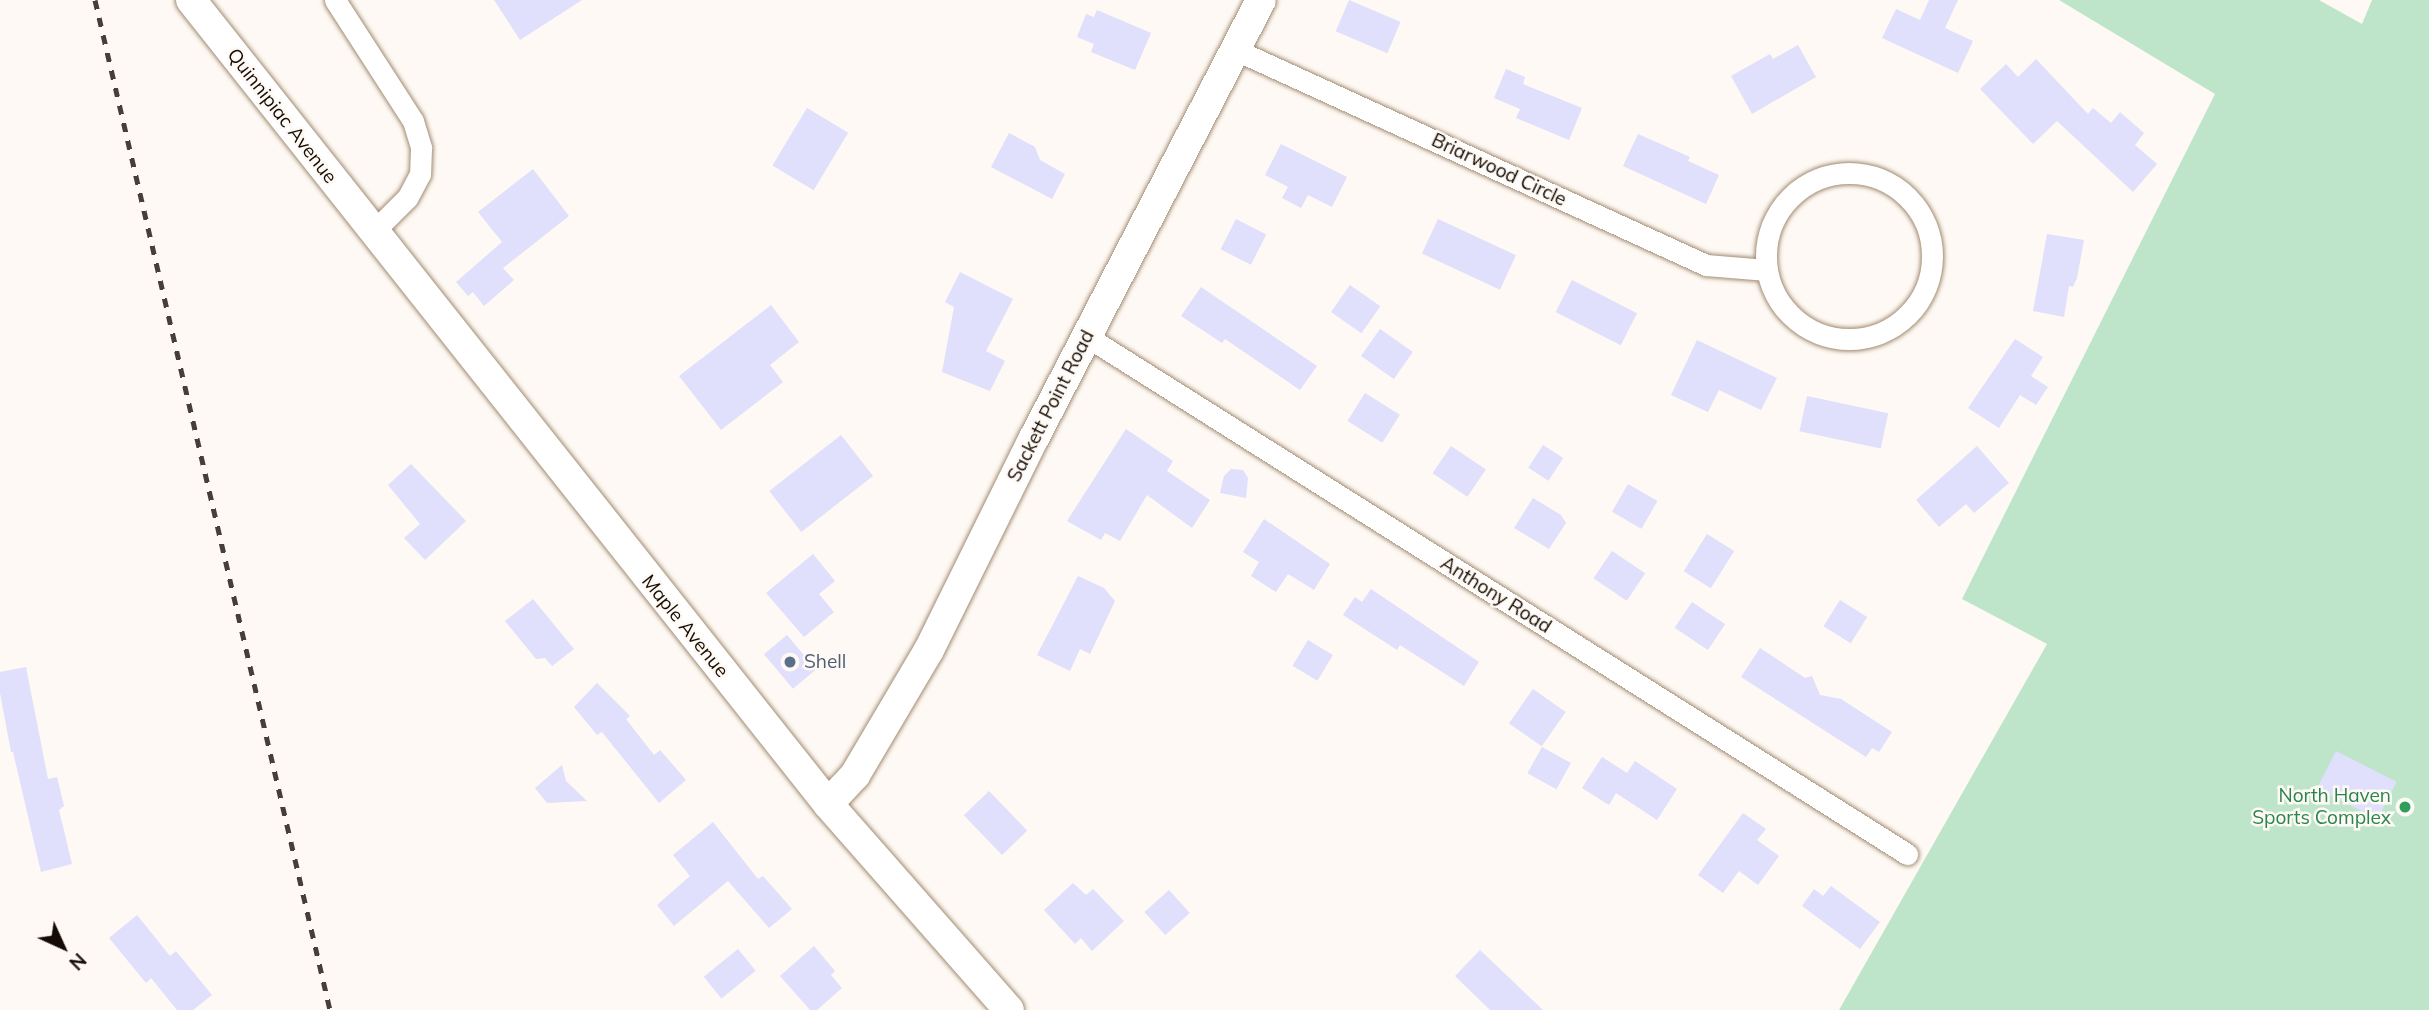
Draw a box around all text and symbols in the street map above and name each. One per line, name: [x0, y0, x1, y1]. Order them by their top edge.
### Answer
street label: Quinnipiac Avenue: [222, 44, 342, 188]
street label: Briarwood Circle: [1428, 129, 1570, 211]
street label: Sackett Point Road: [1003, 326, 1099, 486]
street label: Anthony Road: [1436, 552, 1556, 638]
street label: Maple Avenue: [637, 570, 733, 682]
place label: Shell: [804, 651, 846, 673]
marker: Shell: [782, 654, 798, 670]
place label: North Haven Sports Complex: [2252, 785, 2391, 829]
marker: North Haven Sports Complex: [2397, 799, 2413, 815]
north arrow: [28, 912, 98, 982]
text: N: [64, 948, 91, 975]

